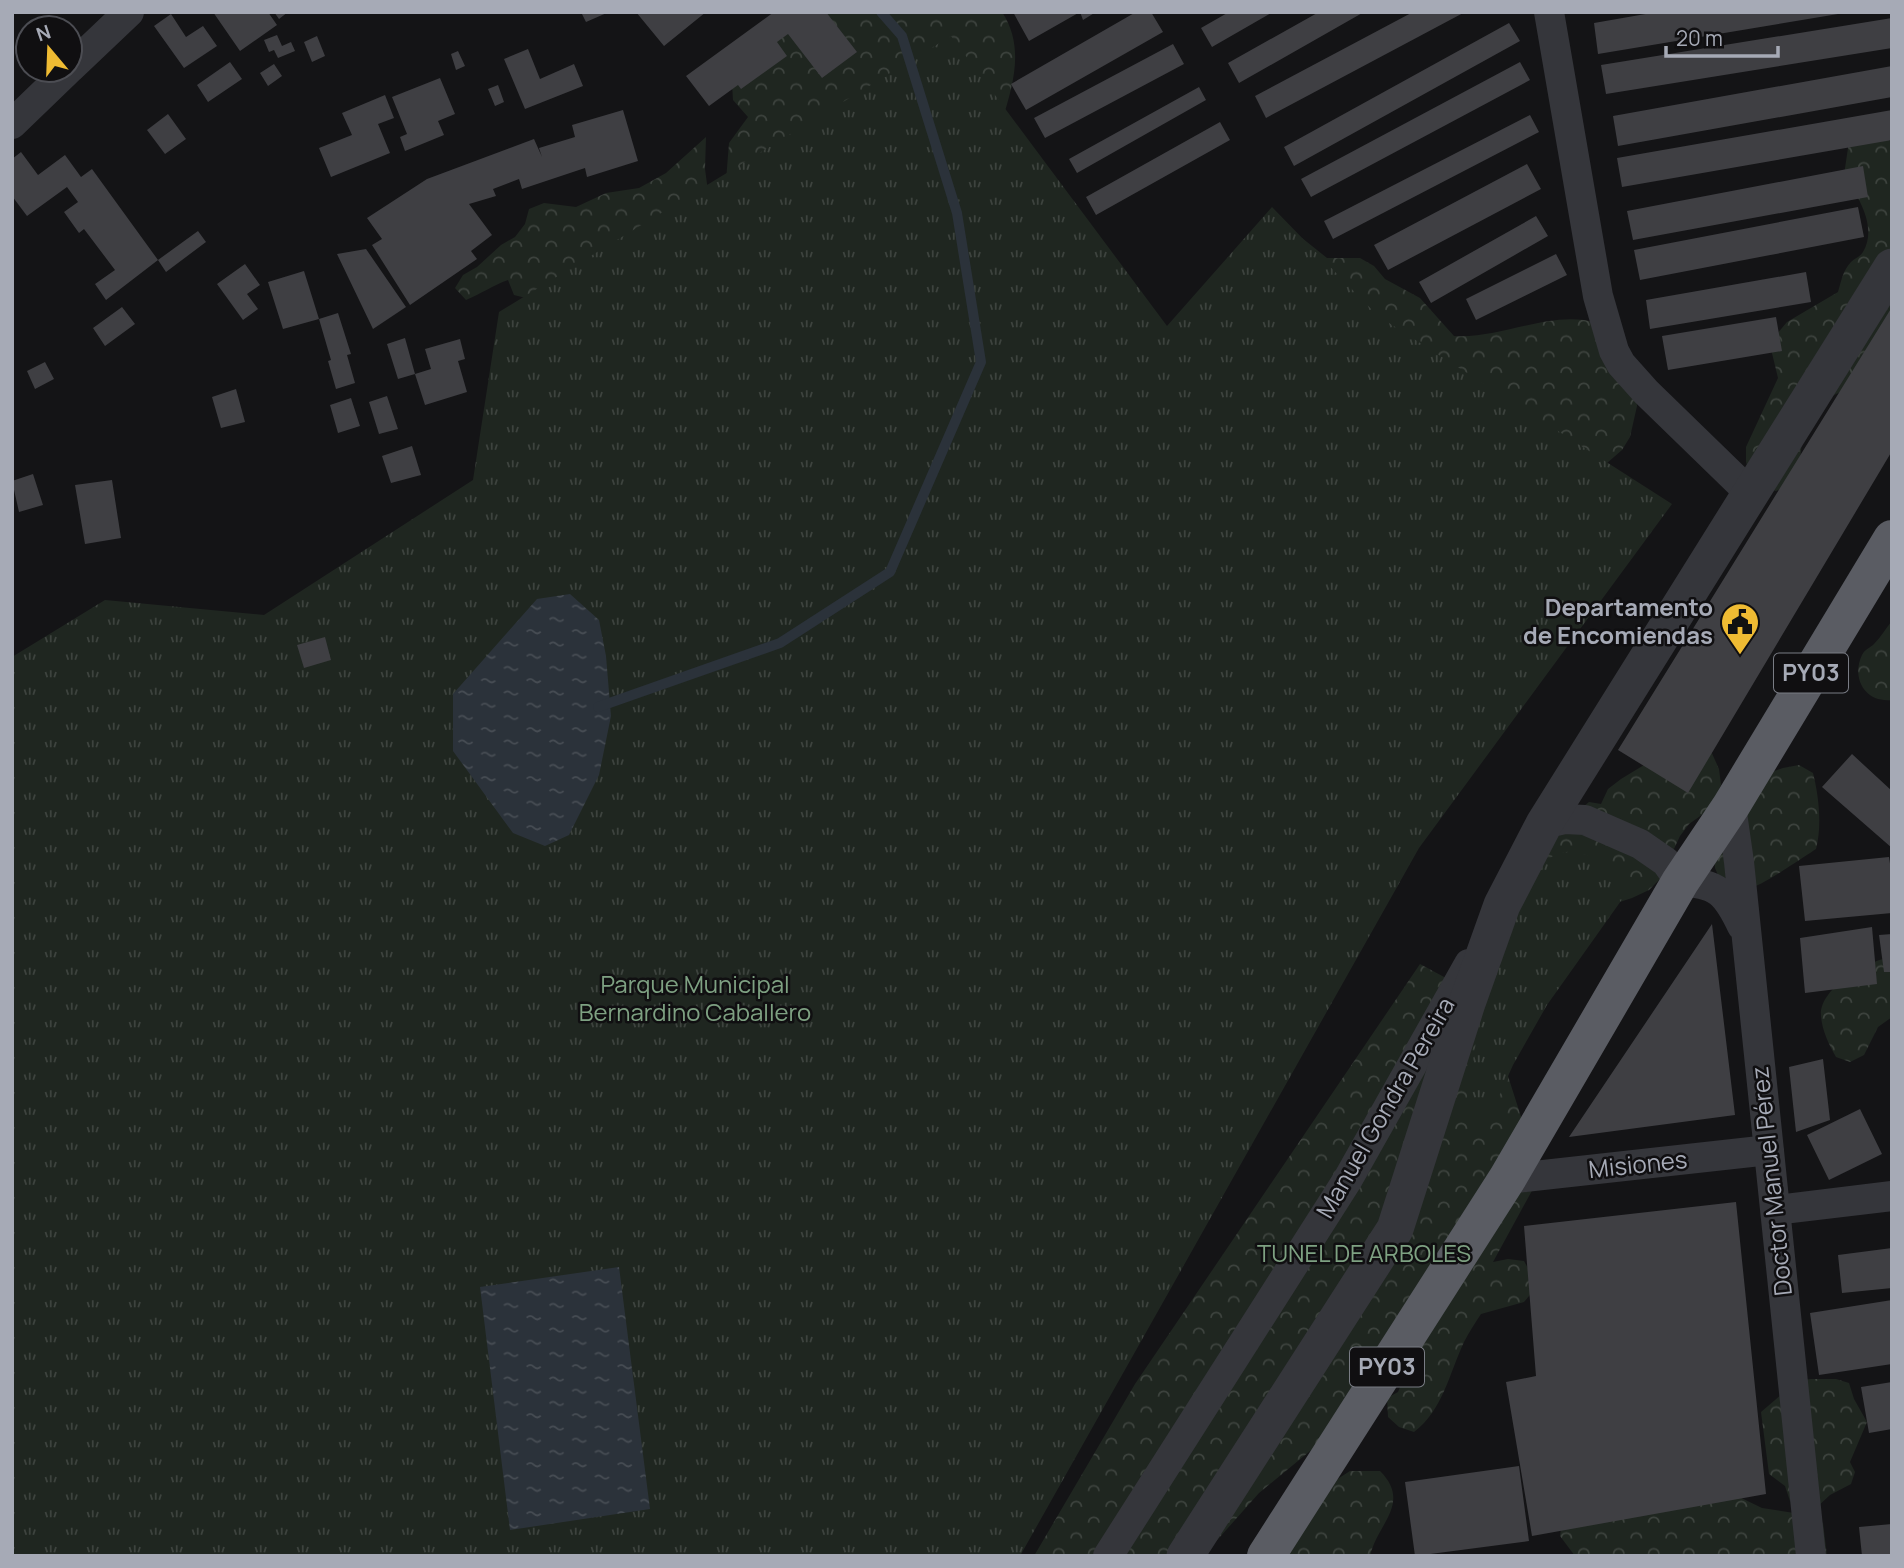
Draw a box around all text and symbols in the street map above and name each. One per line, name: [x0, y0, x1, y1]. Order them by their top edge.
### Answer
north arrow: [14, 14, 84, 84]
scale bar: [1666, 14, 1778, 58]
text: N: [33, 18, 54, 47]
text: 20 m: [1676, 24, 1723, 52]
place label: Departamento de Encomiendas: [1523, 590, 1713, 651]
public building icon: Departamento de Encomiendas: [1719, 601, 1761, 656]
road number: PY03: [1774, 653, 1848, 692]
park label: Parque Municipal Bernardino Caballero: [579, 967, 811, 1028]
street label: Manuel Gondra Pereira: [1308, 991, 1462, 1224]
street label: Doctor Manuel Pérez: [1742, 1065, 1799, 1298]
street label: Misiones: [1587, 1142, 1689, 1185]
park label: TUNEL DE ARBOLES: [1257, 1236, 1471, 1269]
road number: PY03: [1350, 1348, 1424, 1386]

